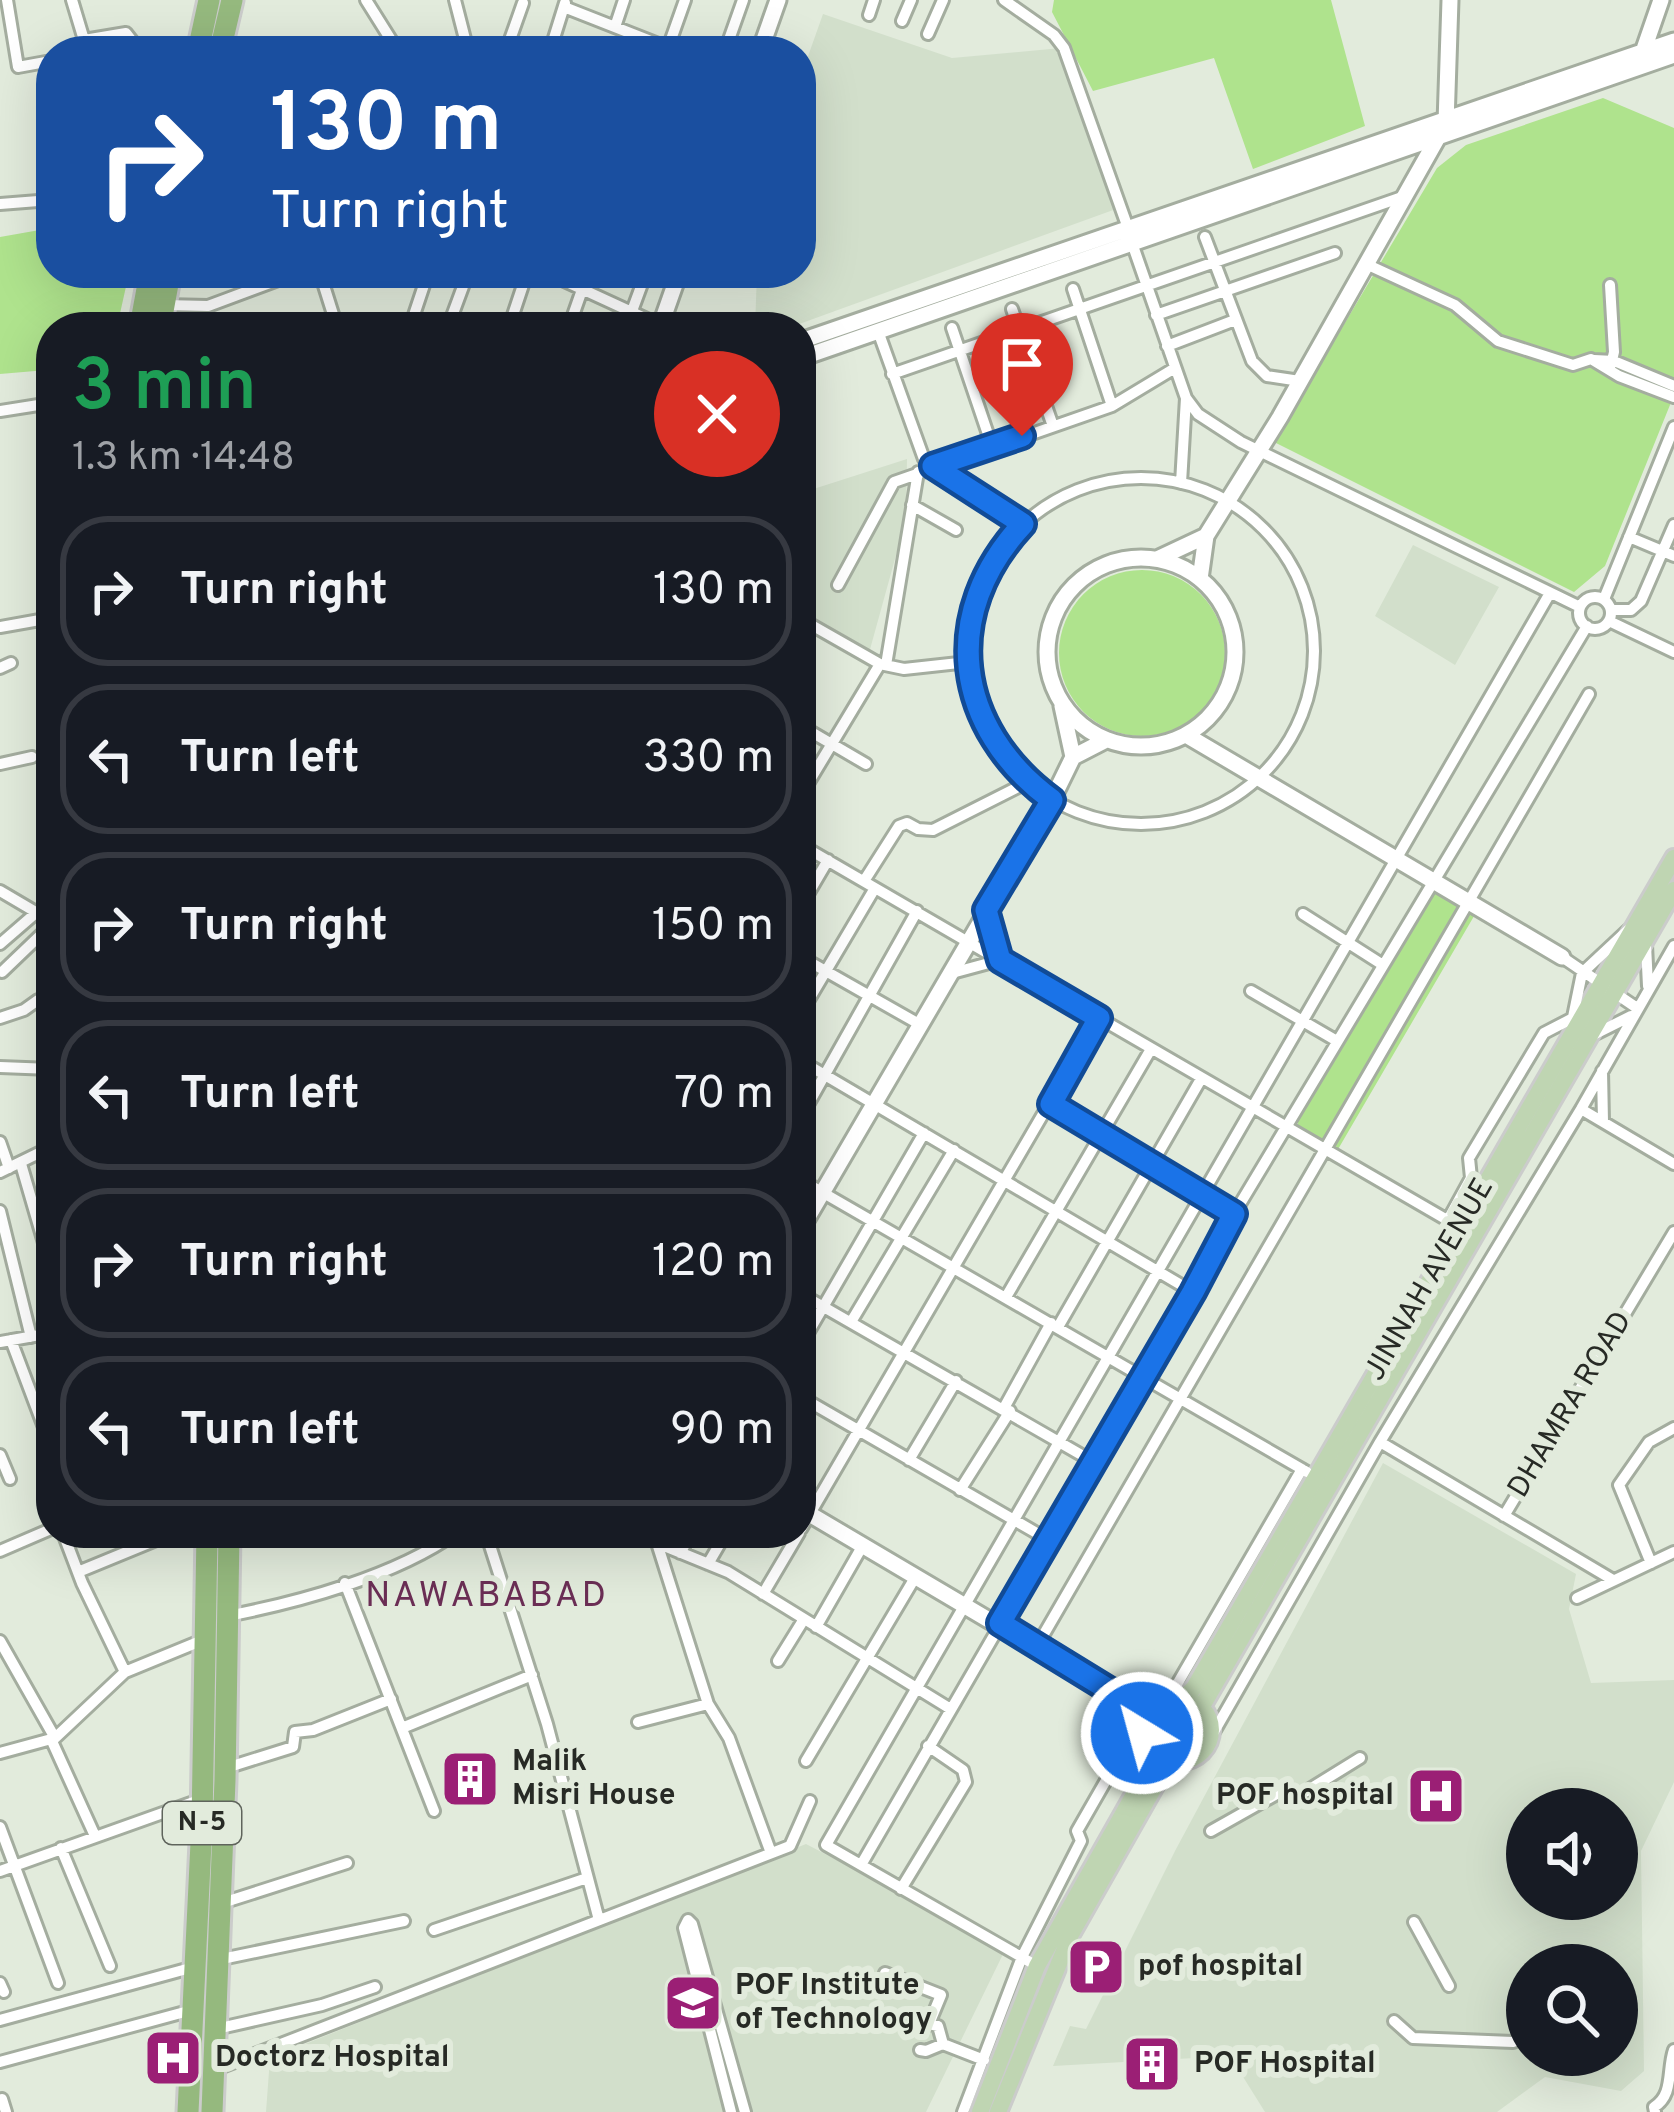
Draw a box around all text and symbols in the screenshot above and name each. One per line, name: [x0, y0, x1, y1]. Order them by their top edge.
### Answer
text: 130 m: [270, 75, 502, 181]
icon: right: [72, 84, 228, 240]
text: Turn right: [270, 179, 509, 248]
pin: [971, 313, 1073, 436]
icon: arrive: [989, 331, 1055, 397]
text: 3 min: [72, 344, 257, 436]
button: close: [654, 351, 780, 477]
text: 1.3 km · 14:48: [72, 435, 295, 484]
icon: right: [78, 558, 144, 624]
text: Turn right: [180, 563, 388, 620]
text: 130 m: [653, 563, 774, 620]
icon: left: [78, 726, 144, 792]
text: Turn left: [180, 731, 359, 788]
text: 330 m: [643, 731, 774, 788]
icon: right: [78, 894, 144, 960]
text: Turn right: [180, 899, 388, 956]
text: 150 m: [652, 899, 774, 956]
icon: left: [78, 1062, 144, 1128]
text: Turn left: [180, 1067, 359, 1124]
text: 70 m: [674, 1067, 774, 1124]
street label: JINNAH AVENUE: [1357, 1172, 1503, 1388]
icon: right: [78, 1230, 144, 1296]
text: Turn right: [180, 1235, 388, 1292]
text: 120 m: [652, 1235, 774, 1292]
street label: DHAMRA ROAD: [1501, 1305, 1641, 1505]
icon: left: [78, 1398, 144, 1464]
text: Turn left: [180, 1403, 359, 1460]
text: 90 m: [670, 1403, 774, 1460]
district label: NAWABABAD: [365, 1574, 609, 1620]
position arrow: [1079, 1670, 1205, 1796]
place label: Malik Misri House: [512, 1744, 675, 1815]
building icon: Malik Misri House: [439, 1748, 501, 1810]
hospital icon: POF hospital: [1405, 1765, 1467, 1827]
place label: POF hospital: [1216, 1778, 1394, 1815]
map controls: [1506, 1788, 1638, 2076]
button: sound: [1506, 1788, 1638, 1920]
road number: N-5: [163, 1802, 241, 1844]
parking icon: pof hospital: [1065, 1936, 1127, 1998]
button: search: [1506, 1944, 1638, 2076]
place label: pof hospital: [1138, 1949, 1303, 1986]
place label: POF Institute of Technology: [735, 1968, 932, 2039]
school or university icon: POF Institute of Technology: [662, 1972, 724, 2034]
hospital icon: Doctorz Hospital: [142, 2027, 204, 2089]
building icon: POF Hospital: [1121, 2033, 1183, 2095]
place label: Doctorz Hospital: [215, 2040, 449, 2077]
place label: POF Hospital: [1194, 2046, 1376, 2083]

